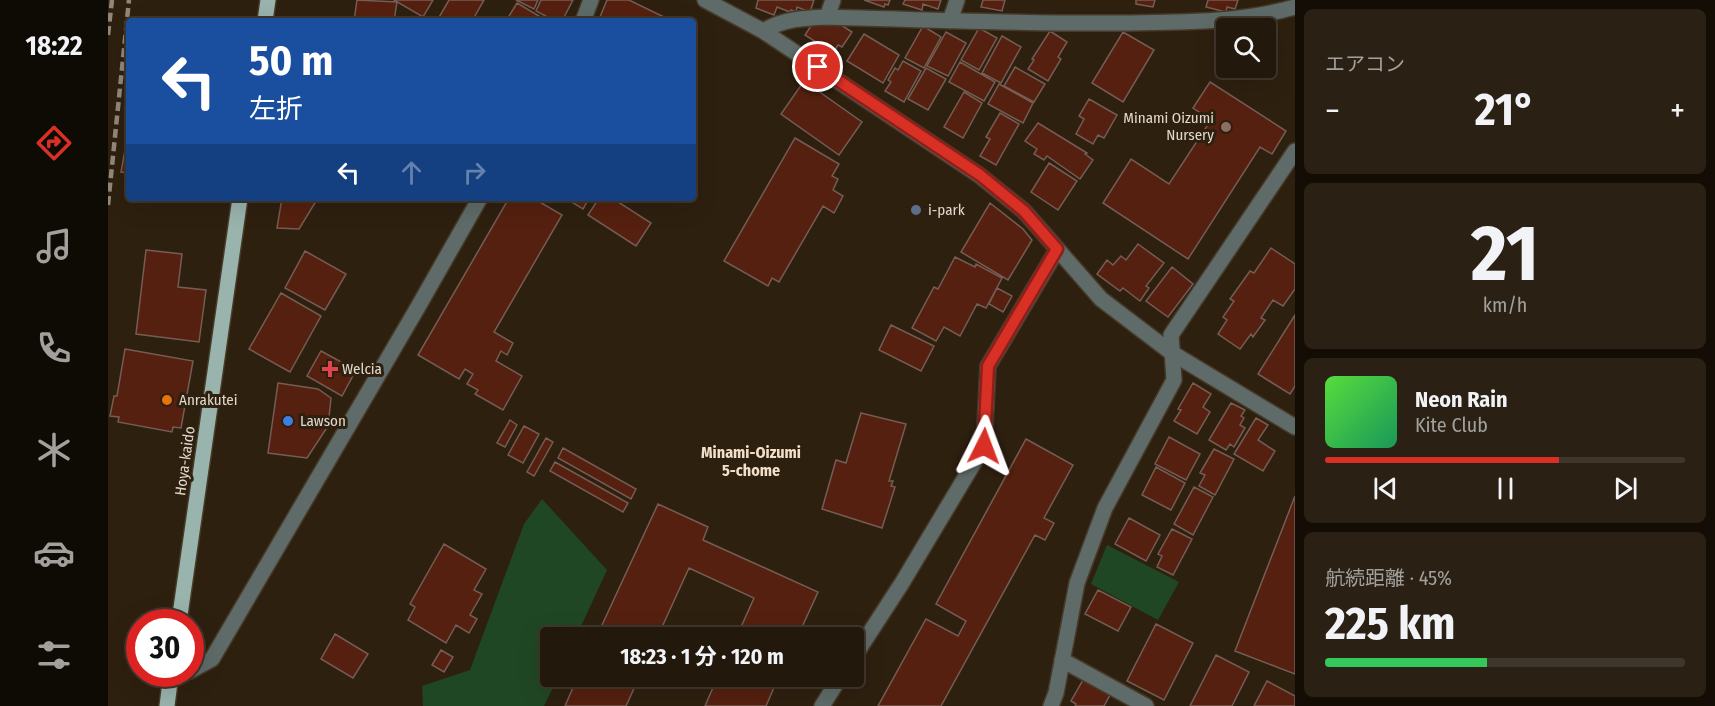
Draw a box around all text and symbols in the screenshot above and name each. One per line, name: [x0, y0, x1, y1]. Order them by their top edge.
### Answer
map controls: [1216, 18, 1276, 78]
button: search: [1216, 18, 1276, 78]
text: 18:22: [26, 30, 82, 62]
text: 50 m: [249, 36, 333, 86]
pin: [792, 41, 843, 92]
icon: left: [150, 42, 228, 120]
icon: arrive: [801, 50, 834, 83]
text: エアコン: [1325, 52, 1405, 76]
text: 21°: [1475, 83, 1535, 137]
text: −: [1325, 91, 1340, 131]
text: +: [1670, 91, 1685, 131]
text: 左折: [249, 93, 303, 125]
place label: Minami Oizumi Nursery: [1123, 109, 1214, 144]
marker: Minami Oizumi Nursery: [1219, 120, 1233, 134]
icon: directions: [33, 122, 75, 164]
icon: left: [332, 156, 365, 189]
icon: ahead: [395, 156, 428, 189]
icon: right: [458, 156, 491, 189]
place label: i-park: [928, 201, 965, 219]
marker: i-park: [909, 203, 923, 217]
text: 21: [1471, 207, 1539, 301]
icon: music: [33, 225, 75, 267]
text: km/h: [1483, 293, 1527, 317]
icon: phone: [33, 327, 75, 369]
place label: Welcia: [342, 360, 382, 378]
marker: Welcia: [323, 362, 337, 376]
text: Neon Rain: [1415, 386, 1508, 413]
place label: Anrakutei: [179, 391, 238, 409]
marker: Anrakutei: [160, 393, 174, 407]
place label: Lawson: [300, 412, 346, 430]
text: Kite Club: [1415, 413, 1488, 437]
marker: Lawson: [281, 414, 295, 428]
position arrow: [952, 414, 1016, 478]
street label: Hoya-kaido: [171, 425, 199, 497]
icon: climate: [33, 429, 75, 471]
district label: Minami-Oizumi 5-chome: [701, 443, 801, 480]
icon: previous: [1369, 472, 1402, 505]
icon: pause: [1489, 472, 1522, 505]
icon: next: [1609, 472, 1642, 505]
icon: car: [33, 532, 75, 574]
text: 航続距離 · 45%: [1325, 566, 1452, 590]
text: 225 km: [1325, 597, 1455, 651]
speed limit sign: 30: [126, 609, 204, 687]
icon: filters: [33, 634, 75, 676]
text: 18:23 · 1 分 · 120 m: [620, 643, 784, 670]

